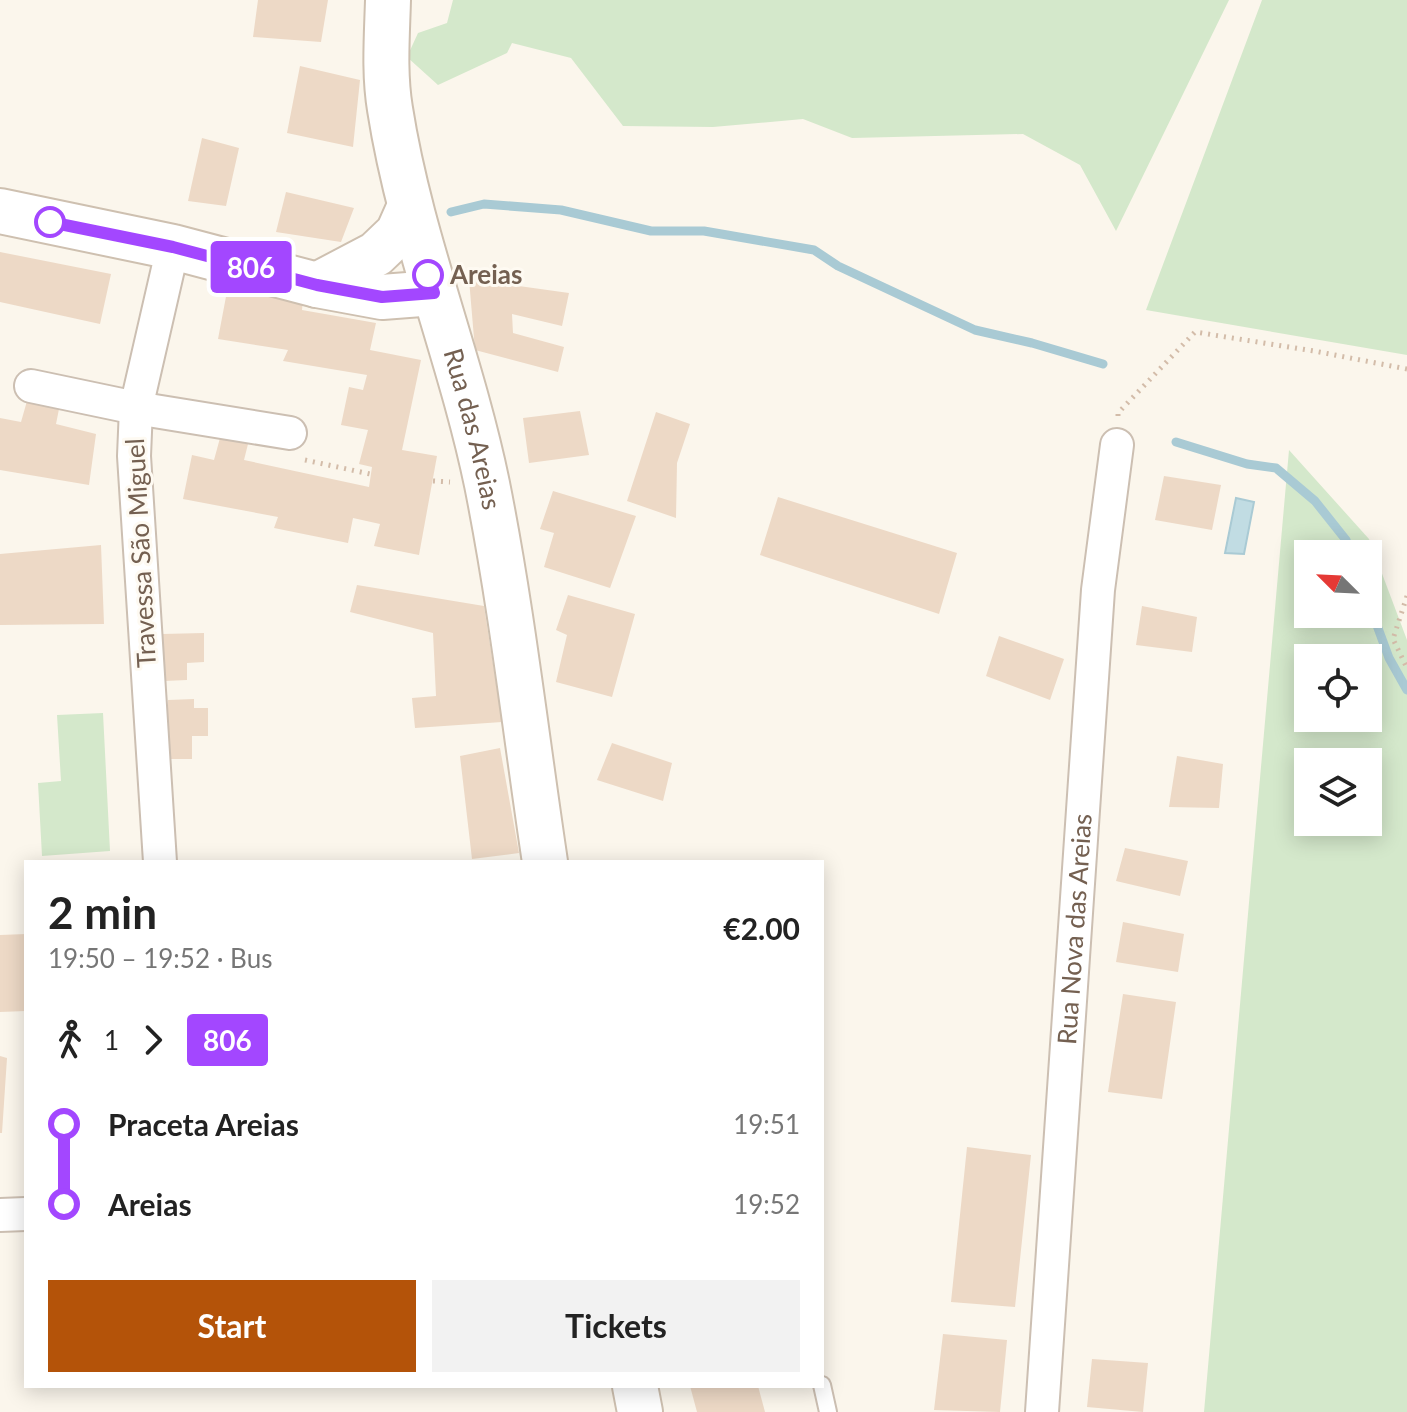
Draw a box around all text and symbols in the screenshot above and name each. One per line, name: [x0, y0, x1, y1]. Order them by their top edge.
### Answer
unlabelled marker: [35, 207, 65, 237]
line badge: 806: [205, 241, 297, 293]
text: 806: [227, 250, 275, 284]
place label: Areias: [449, 258, 522, 290]
marker: Areias: [413, 260, 443, 290]
street label: Rua das Areias: [437, 344, 509, 512]
street label: Travessa São Miguel: [118, 438, 162, 669]
north arrow: [1294, 540, 1382, 628]
map controls: [1294, 540, 1382, 836]
button: locate: [1294, 644, 1382, 732]
button: layers: [1294, 748, 1382, 836]
street label: Rua Nova das Areias: [1050, 812, 1098, 1046]
text: 2 min: [48, 886, 157, 938]
text: €2.00: [723, 910, 800, 946]
text: 19:50 – 19:52 · Bus: [48, 942, 272, 974]
icon: walk: [48, 1018, 92, 1062]
icon: forward: [131, 1018, 175, 1062]
text: 806: [203, 1023, 252, 1057]
text: 1: [104, 1024, 119, 1056]
text: Praceta Areias: [108, 1106, 299, 1142]
text: 19:51: [733, 1108, 800, 1140]
text: Areias: [108, 1186, 192, 1222]
text: 19:52: [733, 1188, 800, 1220]
button: Start: [48, 1280, 416, 1372]
button: Tickets: [432, 1280, 800, 1372]

